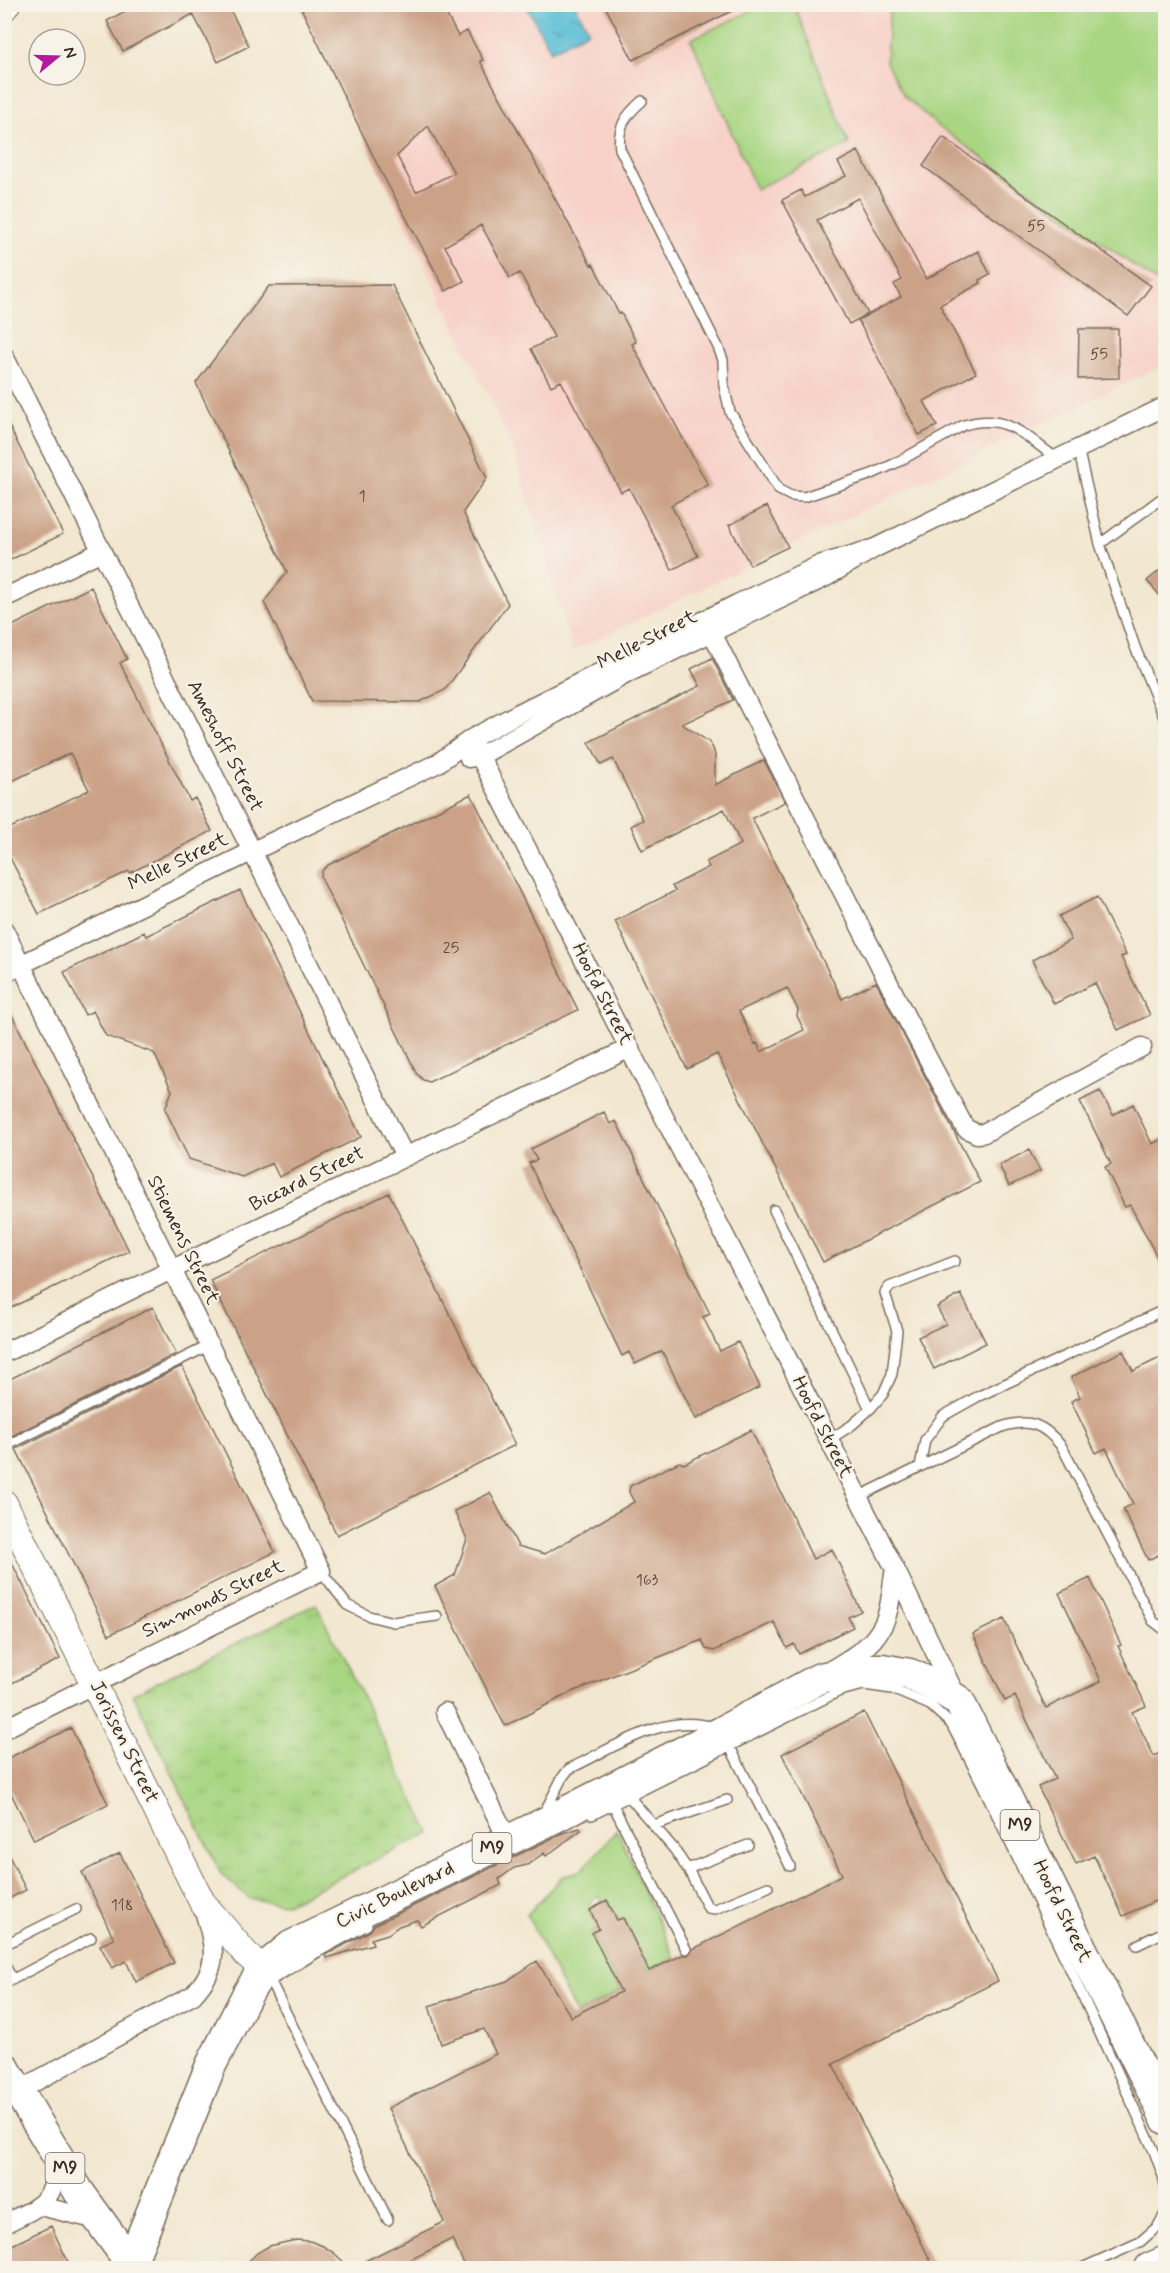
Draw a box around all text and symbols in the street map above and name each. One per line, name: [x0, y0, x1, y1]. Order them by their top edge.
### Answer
north arrow: [27, 27, 87, 87]
text: N: [58, 44, 81, 61]
house number: 55: [1027, 216, 1045, 237]
house number: 55: [1090, 344, 1108, 365]
house number: 1: [358, 486, 366, 507]
street label: Melle Street: [593, 603, 702, 677]
street label: Ameshoff Street: [180, 676, 270, 816]
street label: Melle Street: [123, 826, 233, 898]
house number: 25: [443, 938, 459, 959]
street label: Hoofd Street: [565, 938, 639, 1050]
street label: Biccard Street: [245, 1140, 369, 1218]
street label: Stiemens Street: [140, 1171, 226, 1309]
street label: Hoofd Street: [785, 1371, 859, 1483]
street label: Simmonds Street: [138, 1553, 289, 1645]
house number: 163: [636, 1570, 659, 1591]
street label: Jorissen Street: [83, 1676, 165, 1808]
road number: M9: [1000, 1810, 1040, 1840]
road number: M9: [472, 1833, 512, 1863]
street label: Civic Boulevard: [331, 1855, 459, 1935]
street label: Hoofd Street: [1026, 1855, 1099, 1967]
house number: 118: [111, 1895, 133, 1916]
road number: M9: [46, 2153, 84, 2183]

